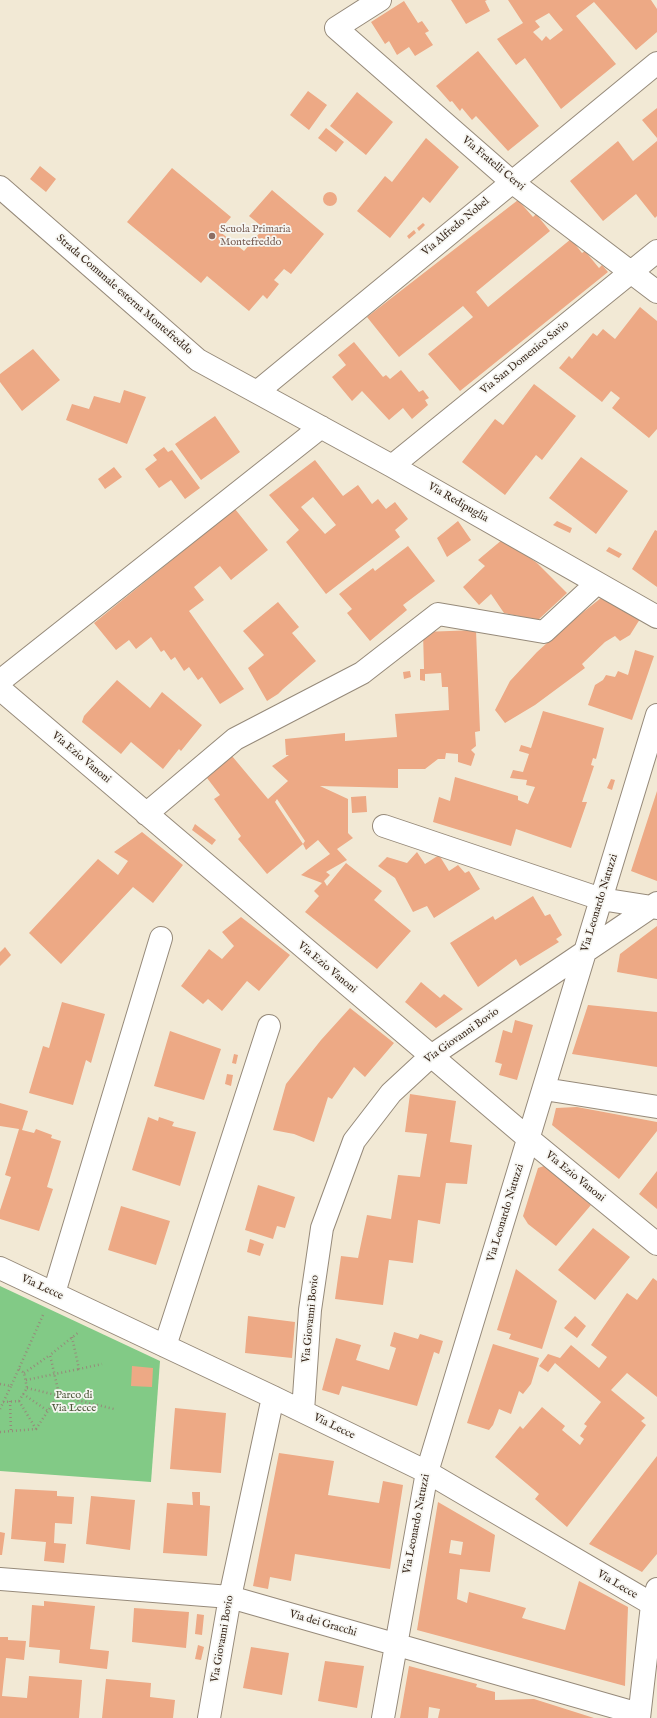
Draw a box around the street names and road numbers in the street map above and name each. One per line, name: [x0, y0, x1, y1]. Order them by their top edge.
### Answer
street label: Via Fratelli Cervi: [459, 134, 527, 194]
street label: Via Alfredo Nobel: [420, 195, 492, 259]
street label: Strada Comunale esterna Montefreddo: [53, 232, 195, 358]
street label: Via San Domenico Savio: [478, 318, 572, 398]
street label: Via Redipuglia: [425, 480, 491, 526]
street label: Via Ezio Vanoni: [49, 729, 113, 787]
street label: Via Leonardo Natuzzi: [579, 853, 621, 953]
street label: Via Ezio Vanoni: [295, 939, 359, 997]
street label: Via Giovanni Bovio: [422, 1005, 502, 1067]
street label: Via Ezio Vanoni: [542, 1149, 608, 1205]
street label: Via Leonardo Natuzzi: [485, 1163, 527, 1263]
street label: Via Lecce: [19, 1273, 65, 1303]
street label: Via Giovanni Bovio: [300, 1274, 322, 1364]
street label: Via Lecce: [311, 1411, 357, 1443]
street label: Via Leonardo Natuzzi: [401, 1473, 433, 1575]
street label: Via Lecce: [594, 1568, 640, 1602]
street label: Via Giovanni Bovio: [209, 1594, 237, 1684]
street label: Via dei Gracchi: [288, 1608, 358, 1640]

